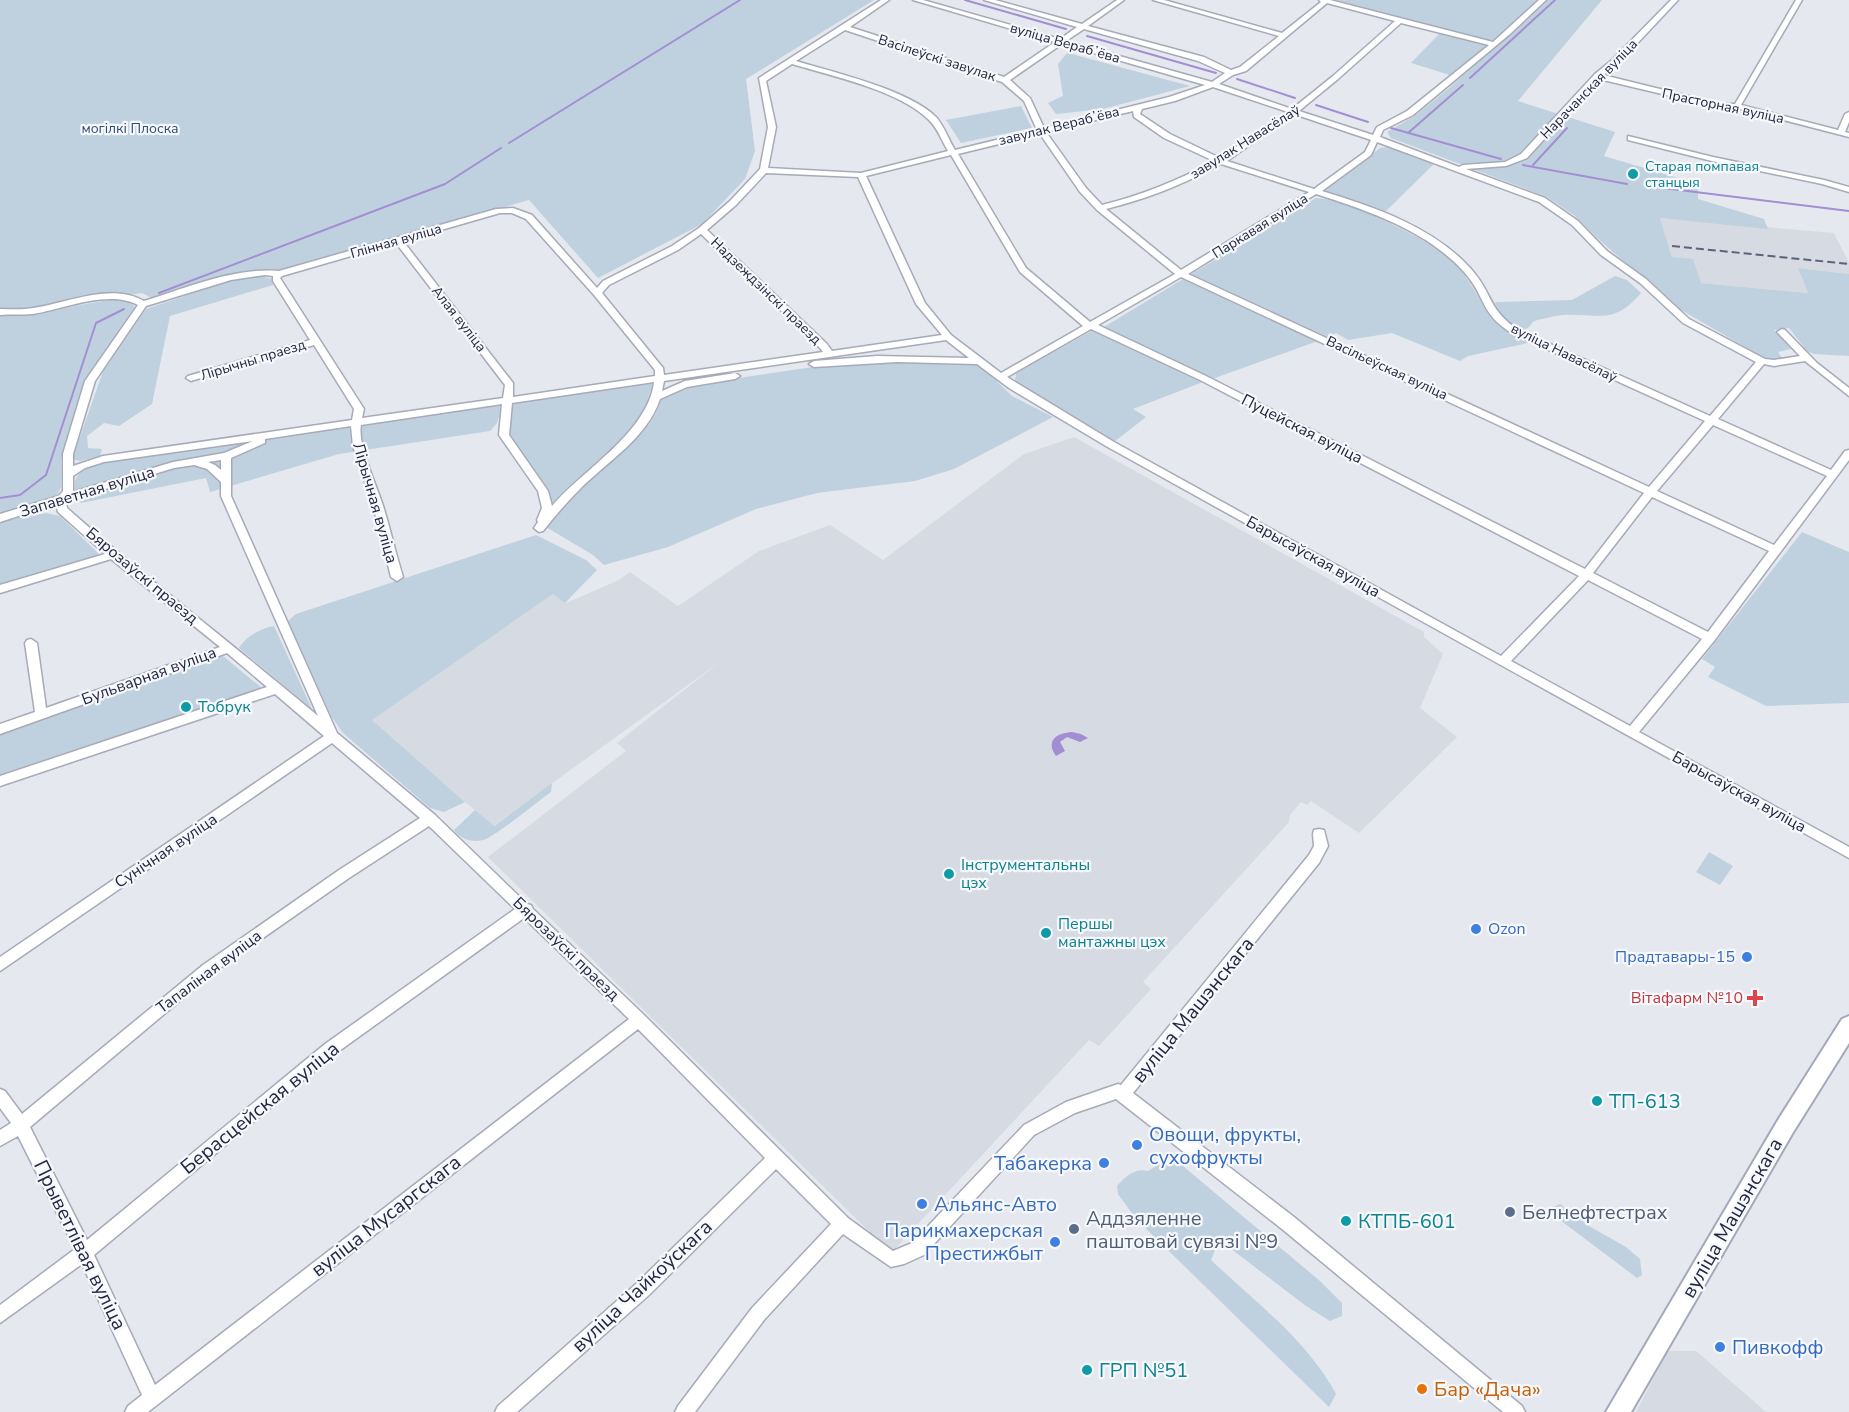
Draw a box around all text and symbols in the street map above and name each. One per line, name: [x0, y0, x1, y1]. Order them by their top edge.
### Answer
street label: вуліца Верабʼёва: [1008, 18, 1122, 68]
street label: Васілеўскі завулак: [876, 30, 999, 86]
street label: Нарачанская вуліца: [1536, 35, 1642, 143]
street label: Прасторная вуліца: [1660, 84, 1786, 128]
street label: завулак Навасёлаў: [1186, 100, 1304, 183]
street label: завулак Верабʼёва: [997, 102, 1121, 150]
park label: могілкі Плоска: [81, 119, 179, 138]
place label: Старая помпавая станцыя: [1645, 157, 1759, 192]
marker: Старая помпавая станцыя: [1626, 167, 1640, 181]
street label: Паркавая вуліца: [1208, 189, 1312, 263]
street label: Глінная вуліца: [348, 219, 444, 263]
street label: Надзеждзінскі праезд: [707, 233, 825, 349]
street label: Алая вуліца: [427, 282, 491, 356]
street label: вуліца Навасёлаў: [1508, 319, 1621, 387]
street label: Васільеўская вуліца: [1323, 332, 1451, 404]
street label: Лірычны праезд: [198, 335, 308, 385]
street label: Пуцейская вуліца: [1238, 389, 1366, 469]
street label: Лірычная вуліца: [347, 440, 403, 566]
street label: Запаветная вуліца: [17, 461, 157, 523]
street label: Барысаўская вуліца: [1242, 511, 1384, 603]
street label: Бярозаўскі праезд: [81, 522, 203, 630]
street label: Бульварная вуліца: [79, 641, 219, 711]
place label: Тобрук: [198, 696, 251, 718]
marker: Тобрук: [179, 700, 193, 714]
street label: Барысаўская вуліца: [1668, 746, 1810, 838]
street label: Сунічная вуліца: [110, 808, 222, 894]
place label: Інструментальны цэх: [961, 854, 1090, 894]
marker: Інструментальны цэх: [942, 867, 956, 881]
street label: Бярозаўскі праезд: [508, 892, 624, 1006]
place label: Першы мантажны цэх: [1058, 913, 1166, 953]
place label: Ozon: [1488, 918, 1526, 940]
marker: Ozon: [1469, 922, 1483, 936]
street label: Тапаліная вуліца: [152, 925, 266, 1019]
marker: Першы мантажны цэх: [1039, 926, 1053, 940]
street label: вуліца Машэнскага: [1126, 931, 1260, 1089]
place label: Прадтавары-15: [1615, 946, 1735, 968]
marker: Прадтавары-15: [1740, 950, 1754, 964]
place label: Вітафарм №10: [1631, 987, 1743, 1009]
marker: Вітафарм №10: [1748, 991, 1762, 1005]
street label: Берасцейская вуліца: [175, 1035, 345, 1181]
place label: ТП-613: [1609, 1088, 1681, 1115]
marker: ТП-613: [1590, 1094, 1604, 1108]
place label: Овощи, фрукты, сухофрукты: [1149, 1121, 1301, 1171]
street label: вуліца Машэнскага: [1675, 1133, 1789, 1303]
marker: Овощи, фрукты, сухофрукты: [1130, 1138, 1144, 1152]
street label: вуліца Мусаргскага: [305, 1149, 467, 1283]
place label: Табакерка: [994, 1150, 1092, 1177]
street label: Прыветлівая вуліца: [27, 1155, 133, 1335]
marker: Табакерка: [1097, 1156, 1111, 1170]
place label: Альянс-Авто: [934, 1191, 1057, 1218]
marker: Альянс-Авто: [915, 1197, 929, 1211]
place label: Белнефтестрах: [1522, 1199, 1668, 1226]
place label: Аддзяленне паштовай сувязі №9: [1086, 1205, 1278, 1255]
marker: Белнефтестрах: [1503, 1205, 1517, 1219]
place label: КТПБ-601: [1358, 1208, 1456, 1235]
street label: вуліца Чайкоўскага: [566, 1214, 718, 1358]
marker: КТПБ-601: [1339, 1214, 1353, 1228]
place label: Парикмахерская Престижбыт: [884, 1217, 1043, 1267]
marker: Аддзяленне паштовай сувязі №9: [1067, 1222, 1081, 1236]
marker: Парикмахерская Престижбыт: [1048, 1235, 1062, 1249]
place label: Пивкофф: [1732, 1334, 1823, 1361]
marker: Пивкофф: [1713, 1340, 1727, 1354]
place label: ГРП №51: [1099, 1357, 1188, 1384]
marker: ГРП №51: [1080, 1363, 1094, 1377]
place label: Бар «Дача»: [1434, 1376, 1541, 1403]
marker: Бар «Дача»: [1415, 1382, 1429, 1396]

